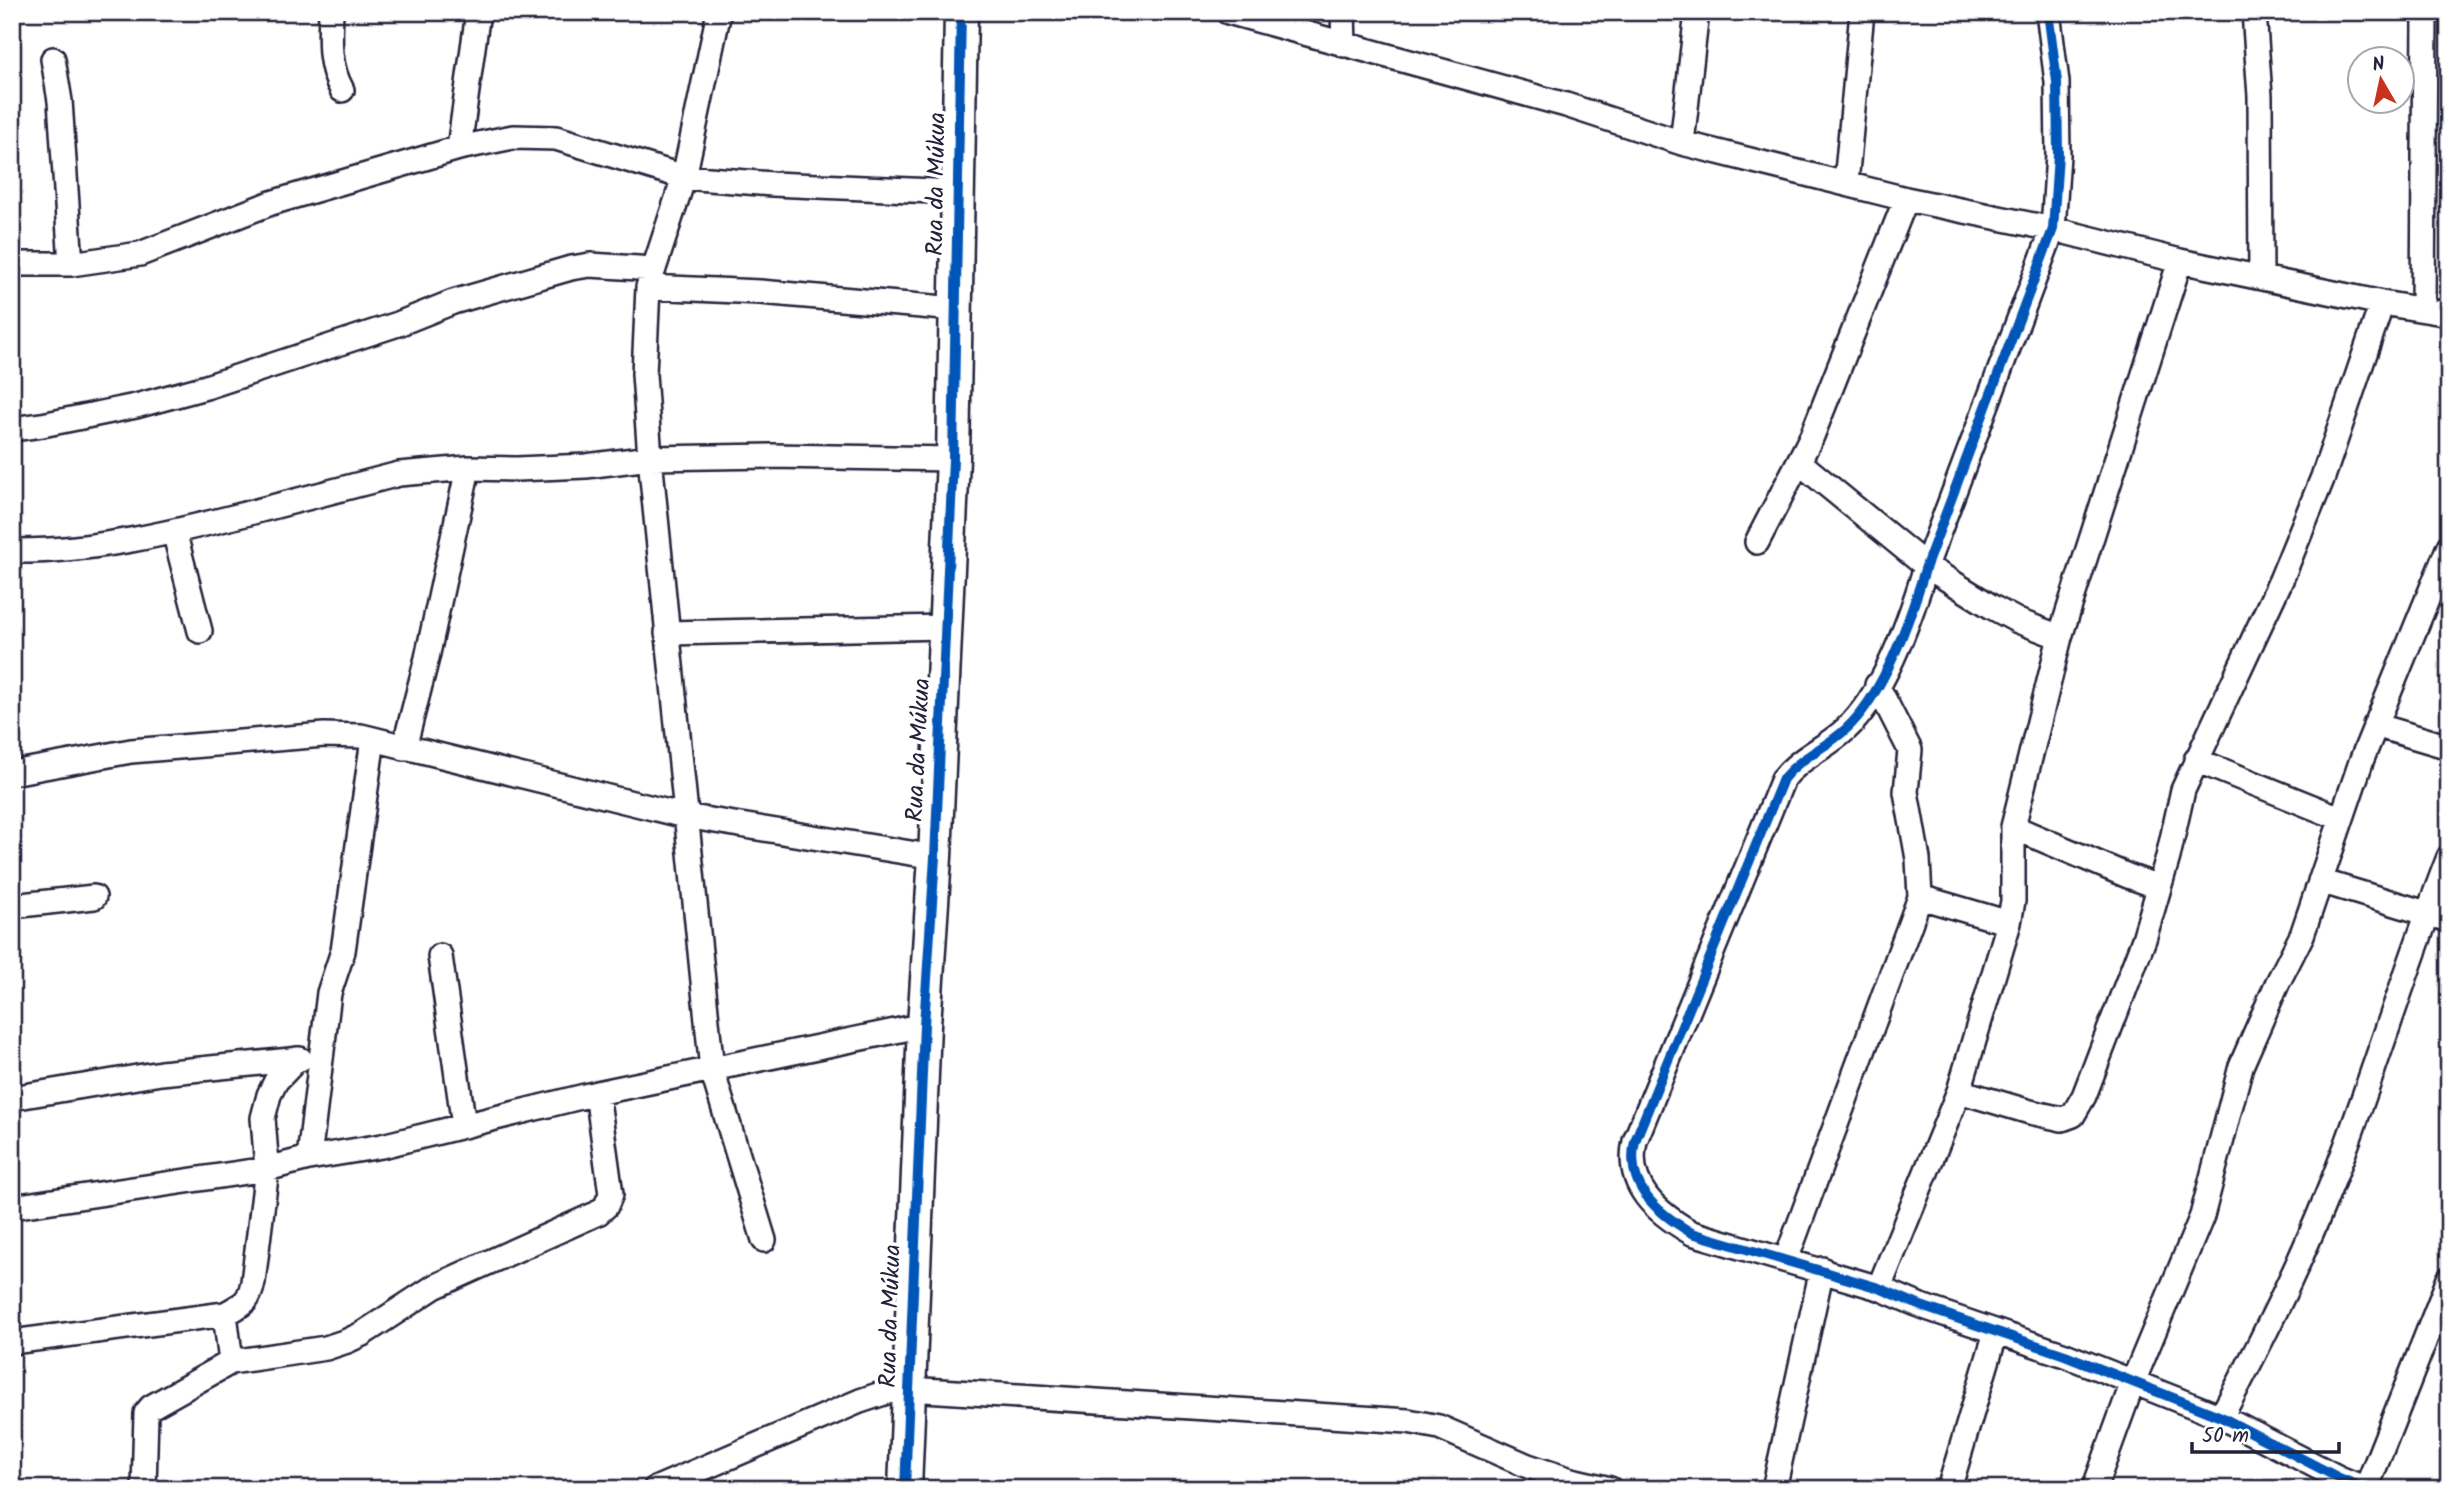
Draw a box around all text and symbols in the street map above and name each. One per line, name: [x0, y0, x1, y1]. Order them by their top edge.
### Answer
north arrow: [2346, 46, 2416, 116]
text: N: [2370, 49, 2387, 81]
street label: Rua da Múkua: [916, 112, 958, 256]
street label: Rua da Múkua: [896, 677, 942, 823]
street label: Rua da Múkua: [869, 1243, 913, 1389]
scale bar: [2192, 1410, 2338, 1454]
text: 50 m: [2202, 1420, 2249, 1453]

